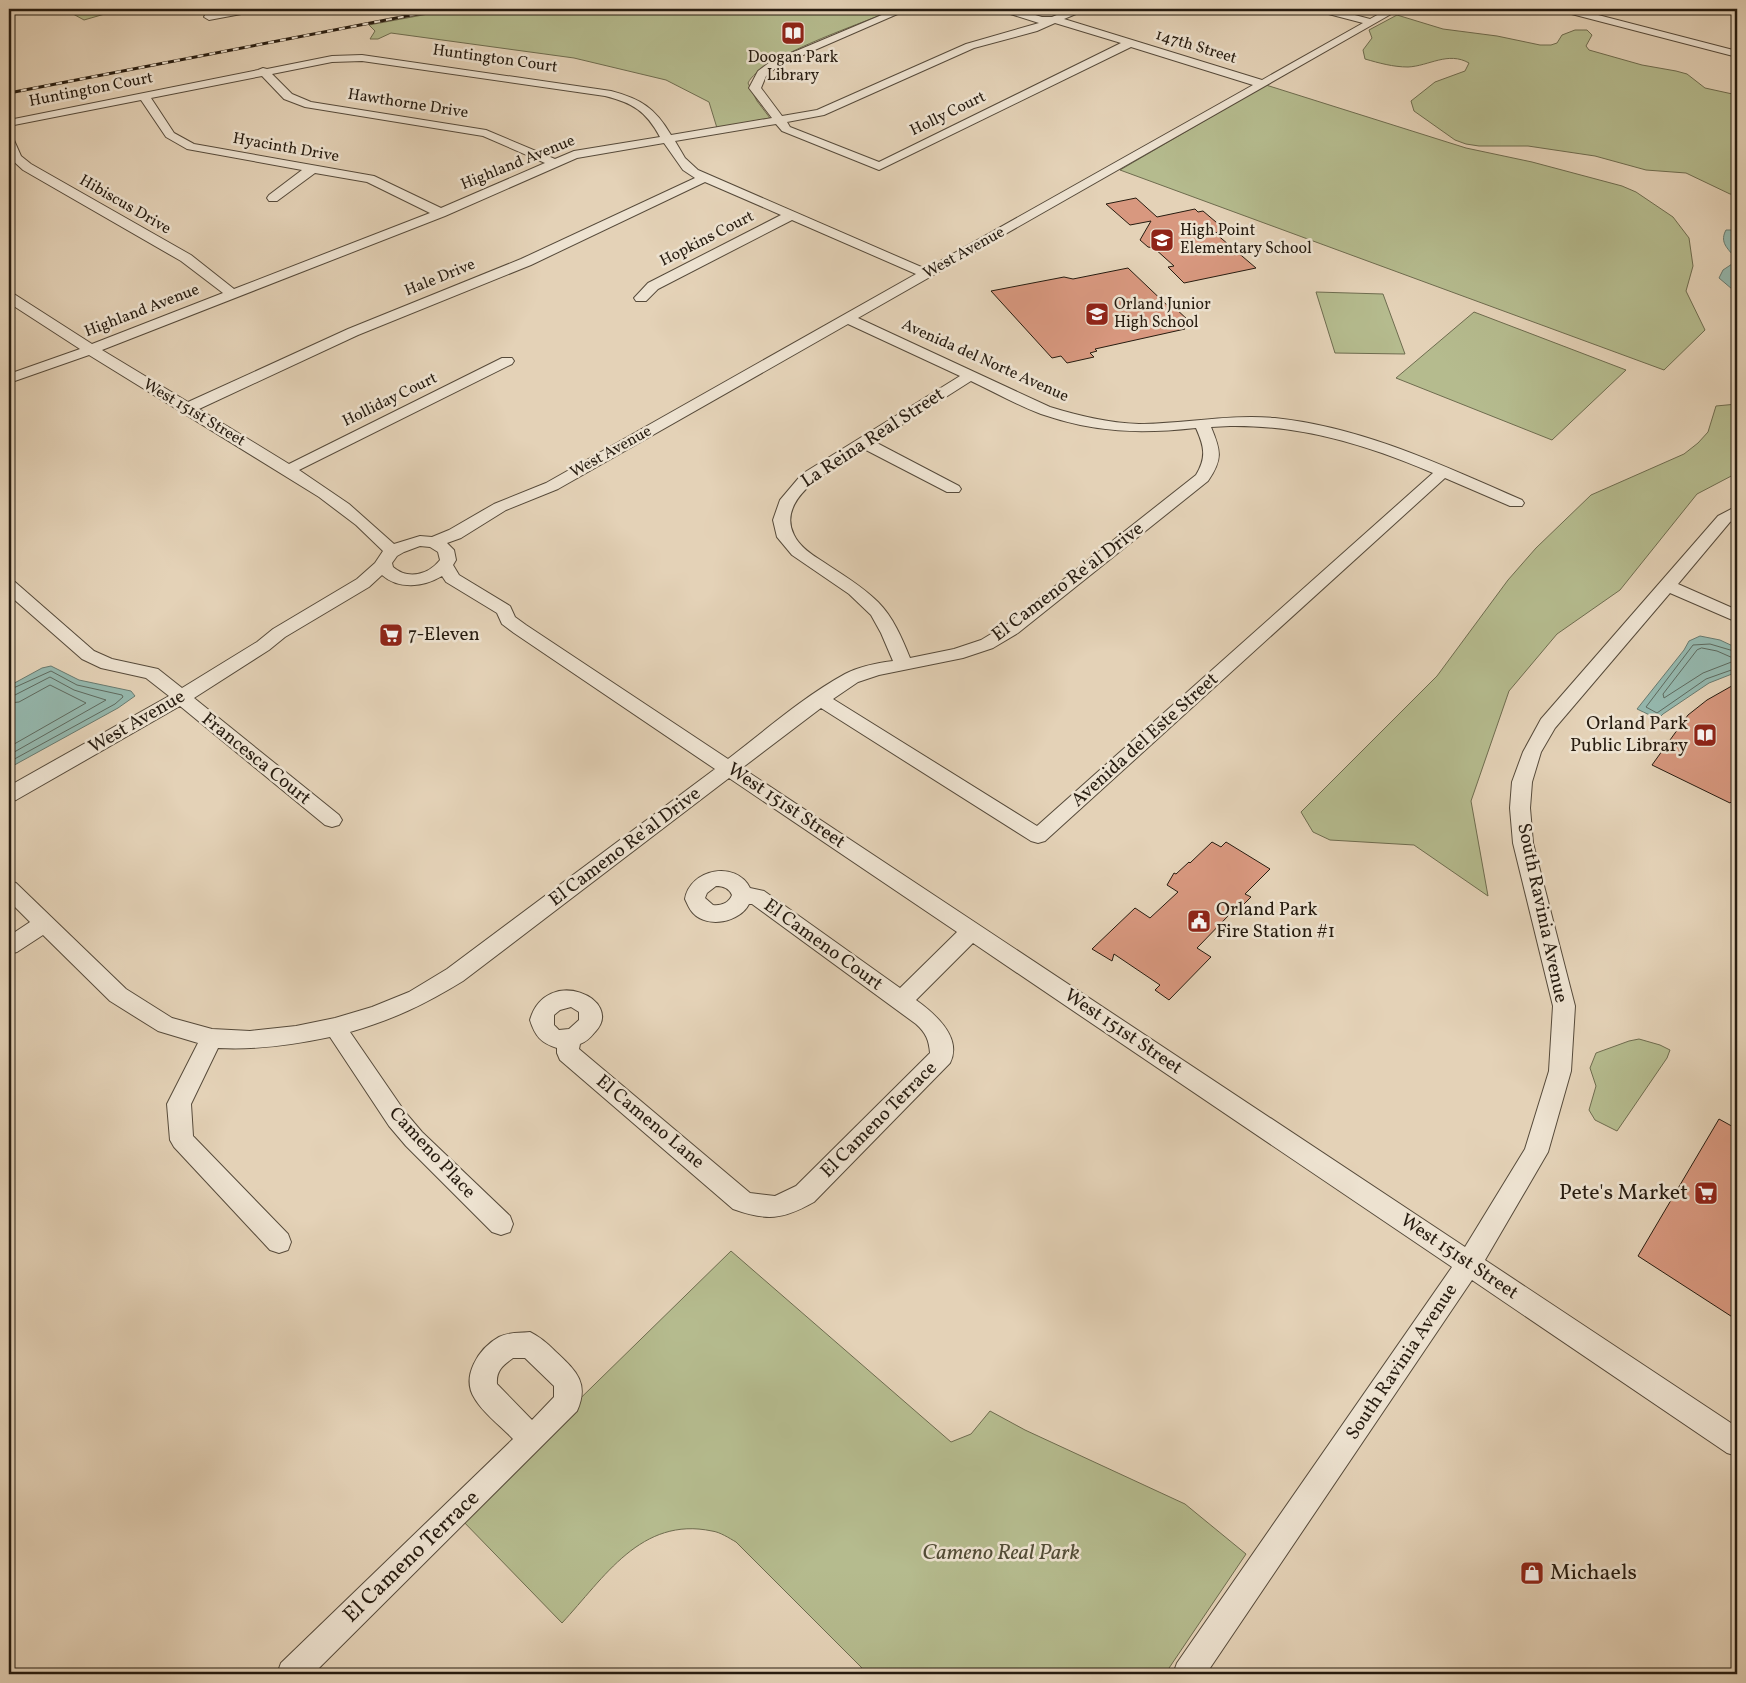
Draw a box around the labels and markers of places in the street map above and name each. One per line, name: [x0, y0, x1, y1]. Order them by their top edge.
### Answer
library icon: Doogan Park Library: [780, 20, 806, 46]
place label: Doogan Park Library: [748, 47, 838, 87]
place label: High Point Elementary School: [1180, 220, 1312, 260]
school or university icon: High Point Elementary School: [1149, 227, 1175, 253]
place label: Orland Junior High School: [1114, 294, 1211, 334]
school or university icon: Orland Junior High School: [1084, 301, 1110, 327]
supermarket icon: 7-Eleven: [378, 622, 404, 648]
place label: 7-Eleven: [408, 622, 480, 648]
place label: Orland Park Public Library: [1570, 711, 1688, 759]
library icon: Orland Park Public Library: [1692, 722, 1718, 748]
place label: Orland Park Fire Station #1: [1216, 897, 1335, 945]
public building icon: Orland Park Fire Station #1: [1186, 908, 1212, 934]
place label: Pete's Market: [1559, 1178, 1688, 1209]
supermarket icon: Pete's Market: [1693, 1180, 1719, 1206]
place label: Michaels: [1550, 1558, 1637, 1589]
shop icon: Michaels: [1519, 1560, 1545, 1586]

